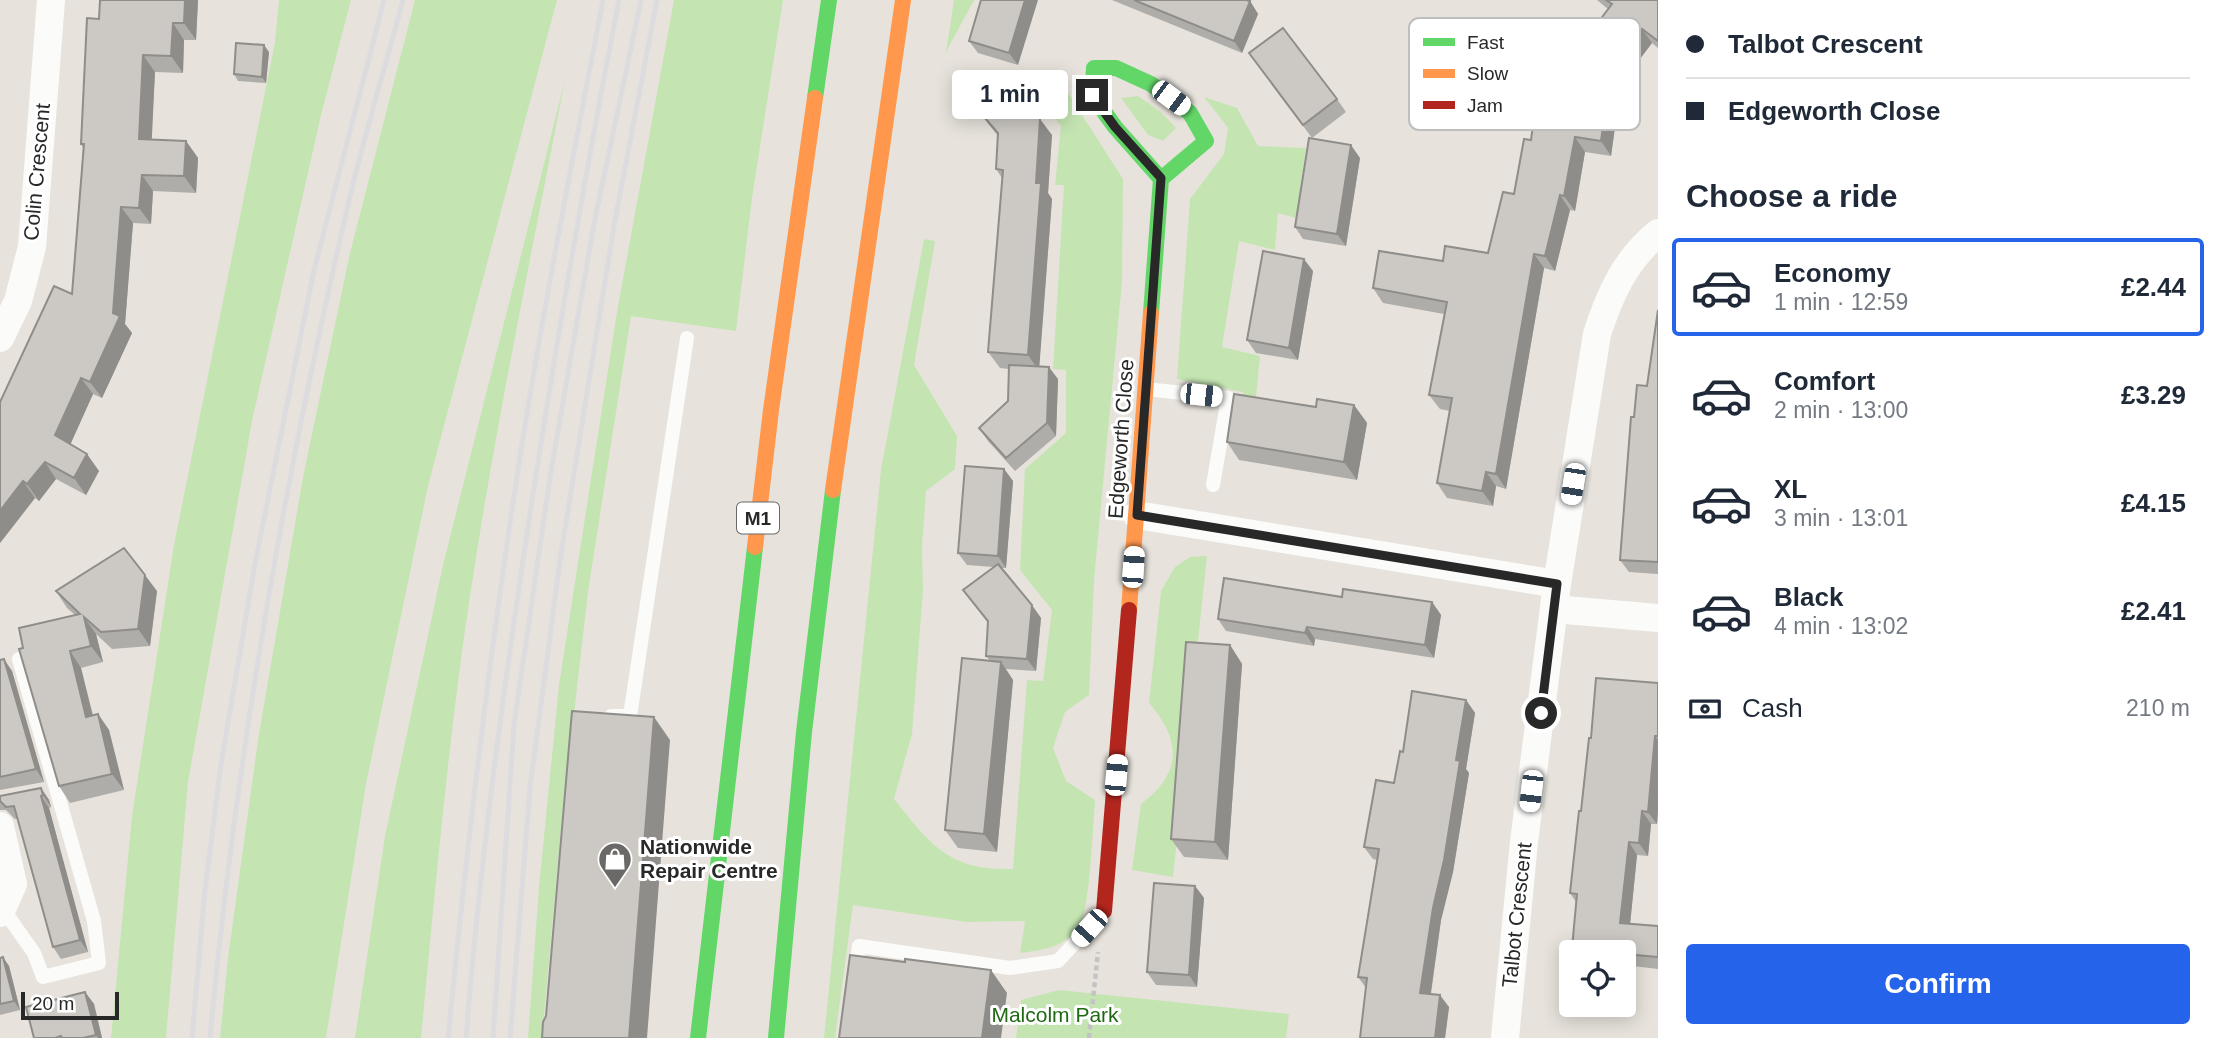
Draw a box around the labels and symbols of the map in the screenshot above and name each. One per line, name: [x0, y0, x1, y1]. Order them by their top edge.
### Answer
legend: [1409, 18, 1640, 130]
text: Fast: [1467, 32, 1505, 53]
text: Slow: [1467, 63, 1508, 84]
callout: 1 min: [952, 70, 1068, 119]
car: [1148, 77, 1195, 119]
route end: [1076, 79, 1108, 111]
text: Jam: [1467, 95, 1503, 116]
street label: Colin Crescent: [19, 102, 54, 242]
street label: Edgeworth Close: [1103, 358, 1138, 520]
car: [1180, 382, 1223, 408]
car: [1560, 462, 1587, 506]
road number: M1: [737, 503, 779, 534]
car: [1122, 545, 1145, 589]
route start: [1525, 697, 1557, 729]
car: [1104, 753, 1129, 797]
car: [1519, 769, 1544, 813]
place label: Nationwide Repair Centre: [640, 835, 778, 882]
shop icon: Nationwide Repair Centre: [596, 840, 634, 889]
street label: Talbot Crescent: [1497, 841, 1536, 989]
car: [1068, 905, 1111, 951]
scale bar: [21, 989, 119, 1021]
park label: Malcolm Park: [991, 1003, 1119, 1026]

